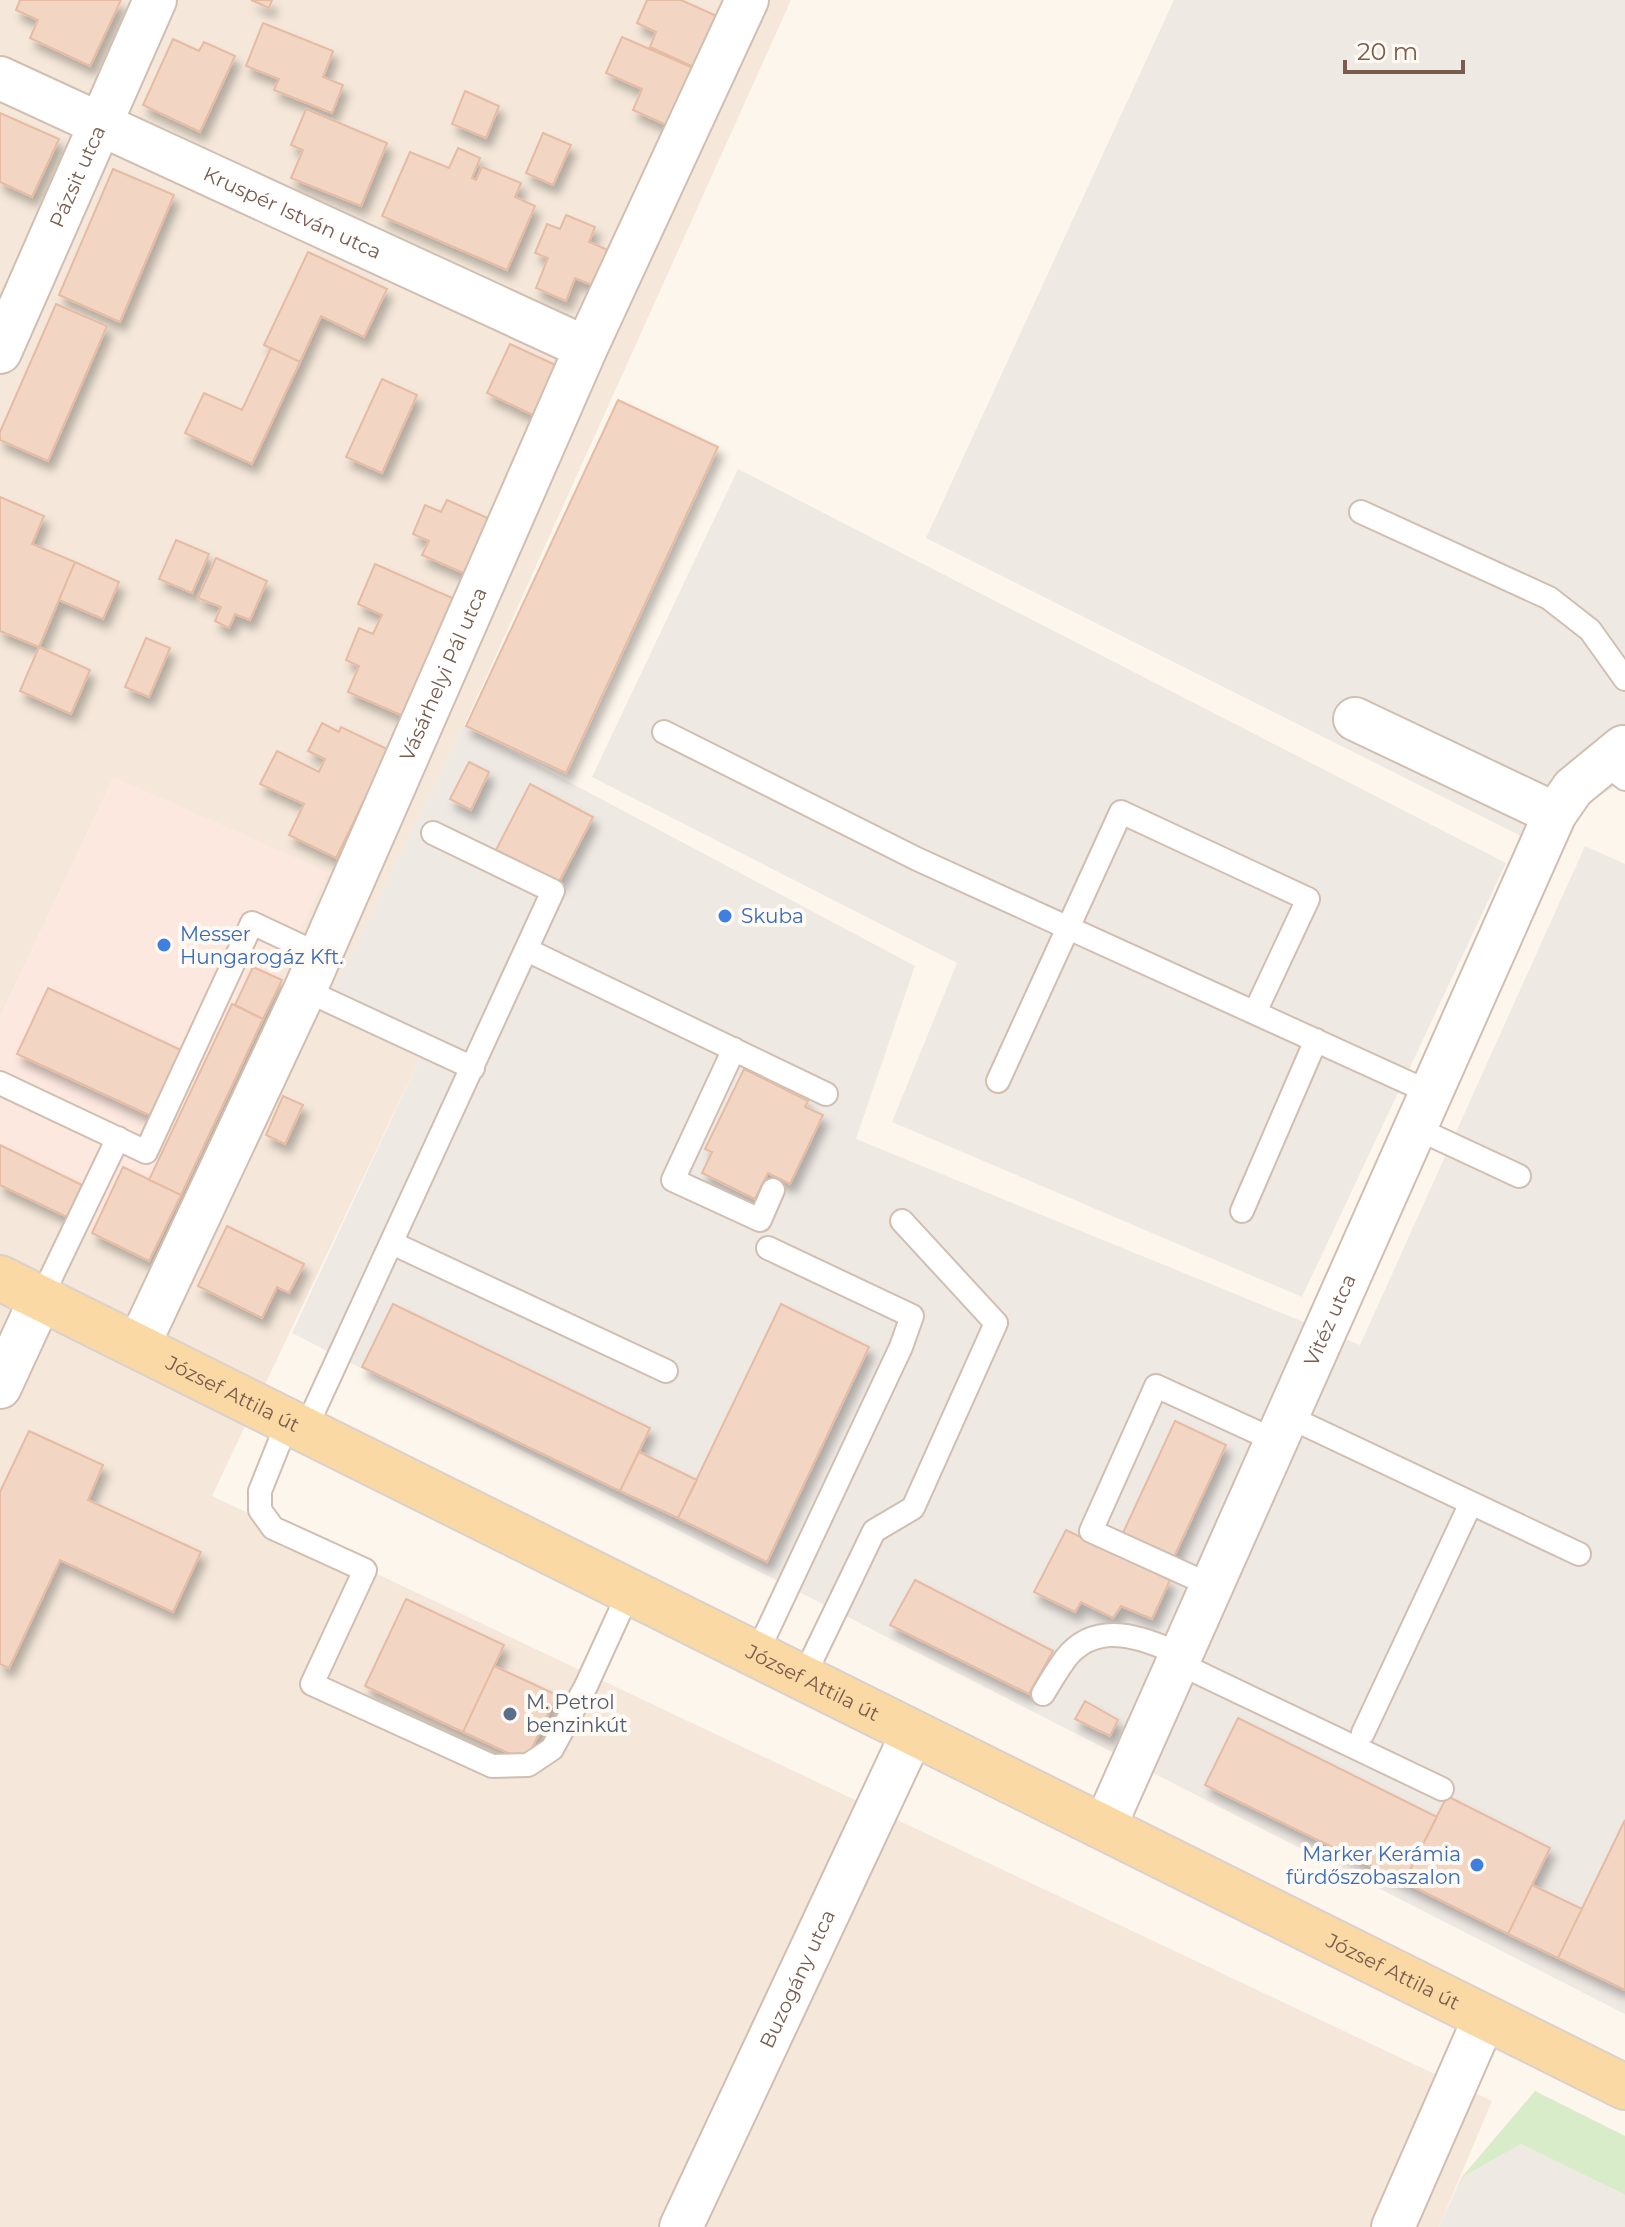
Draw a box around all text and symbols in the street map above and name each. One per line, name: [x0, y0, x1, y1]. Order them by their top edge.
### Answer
scale bar: [1345, 24, 1463, 74]
text: 20 m: [1357, 37, 1418, 66]
street label: Pázsit utca: [44, 122, 110, 231]
street label: Kruspér István utca: [200, 161, 385, 264]
street label: Vásárhelyi Pál utca: [395, 584, 492, 765]
place label: Skuba: [741, 904, 804, 928]
marker: Skuba: [716, 907, 734, 925]
place label: Messer Hungarogáz Kft.: [180, 922, 344, 969]
marker: Messer Hungarogáz Kft.: [155, 936, 173, 954]
street label: Vitéz utca: [1299, 1270, 1361, 1370]
street label: József Attila út: [161, 1350, 304, 1437]
street label: József Attila út: [741, 1639, 884, 1726]
place label: M. Petrol benzinkút: [526, 1690, 628, 1737]
marker: M. Petrol benzinkút: [501, 1705, 519, 1723]
place label: Marker Kerámia fürdőszobaszalon: [1286, 1842, 1461, 1889]
marker: Marker Kerámia fürdőszobaszalon: [1468, 1856, 1486, 1874]
street label: Buzogány utca: [755, 1906, 840, 2052]
street label: József Attila út: [1321, 1928, 1464, 2015]

